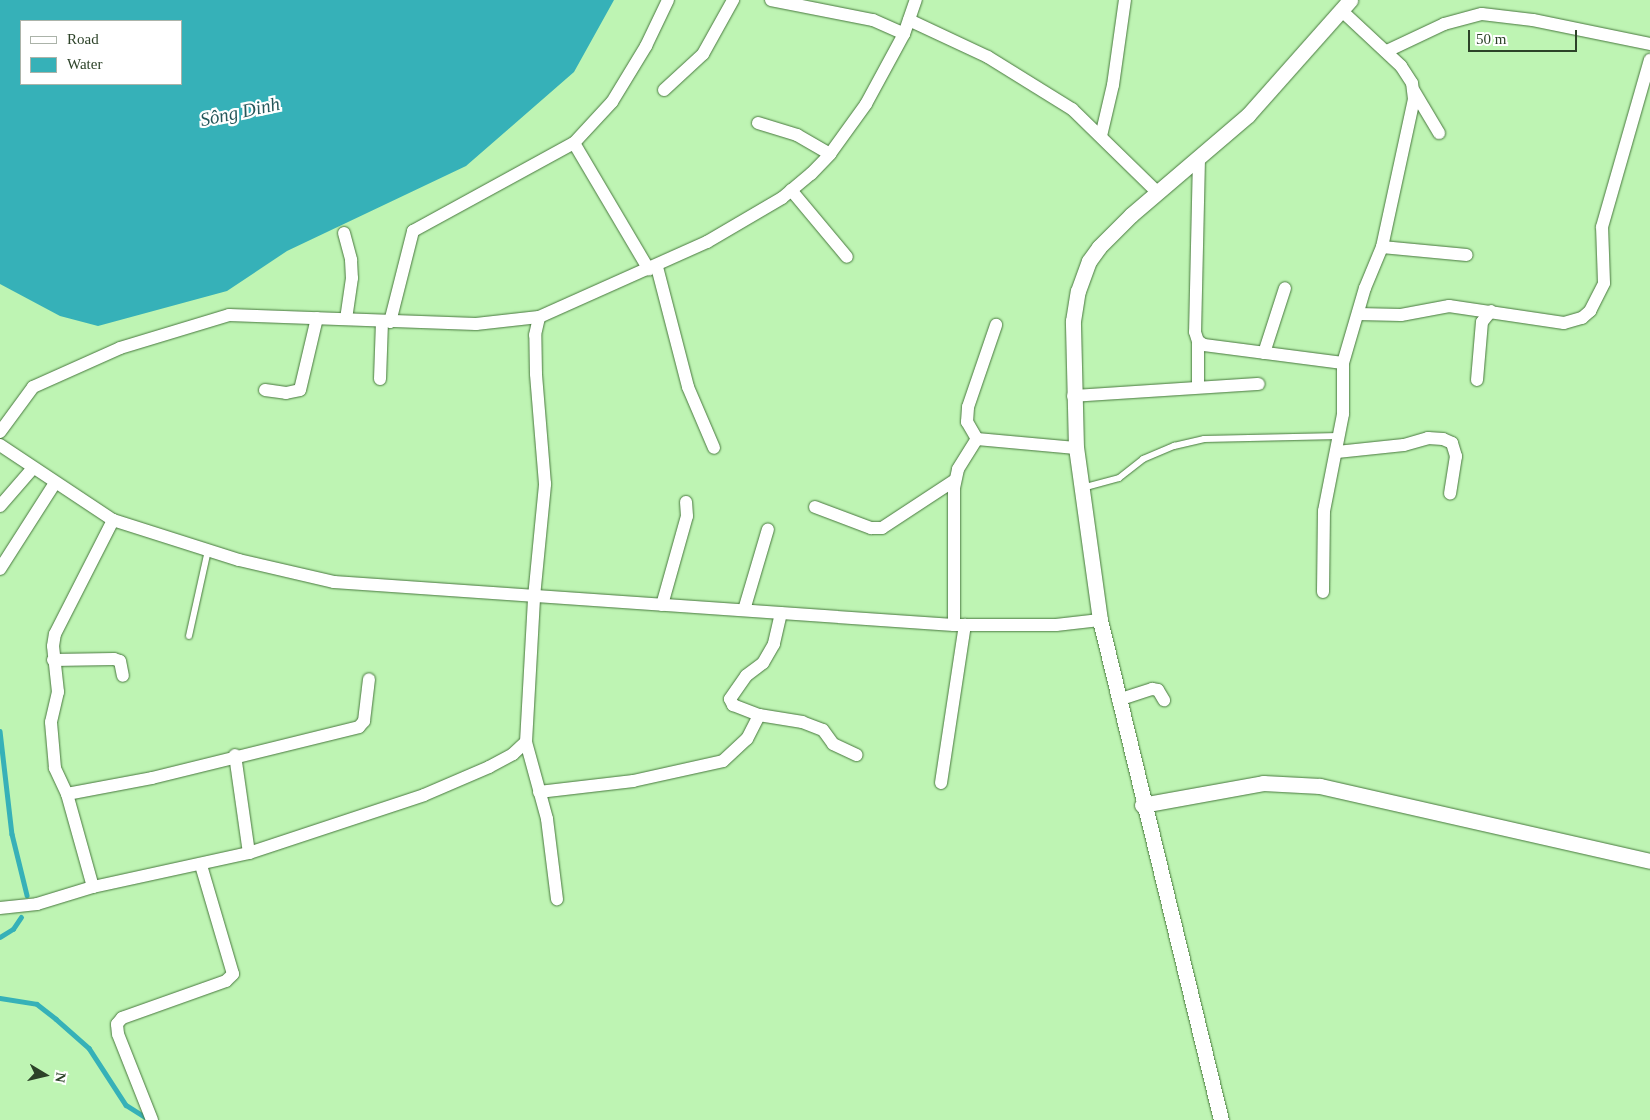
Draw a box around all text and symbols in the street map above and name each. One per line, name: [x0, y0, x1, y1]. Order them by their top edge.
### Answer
legend: [20, 20, 182, 85]
scale bar: [1470, 20, 1579, 52]
text: Road: [67, 31, 99, 47]
text: 50 m: [1476, 31, 1506, 47]
text: Water: [67, 56, 102, 72]
water label: Sông Dinh: [198, 92, 282, 132]
north arrow: [20, 1050, 70, 1100]
text: N: [52, 1071, 69, 1084]

